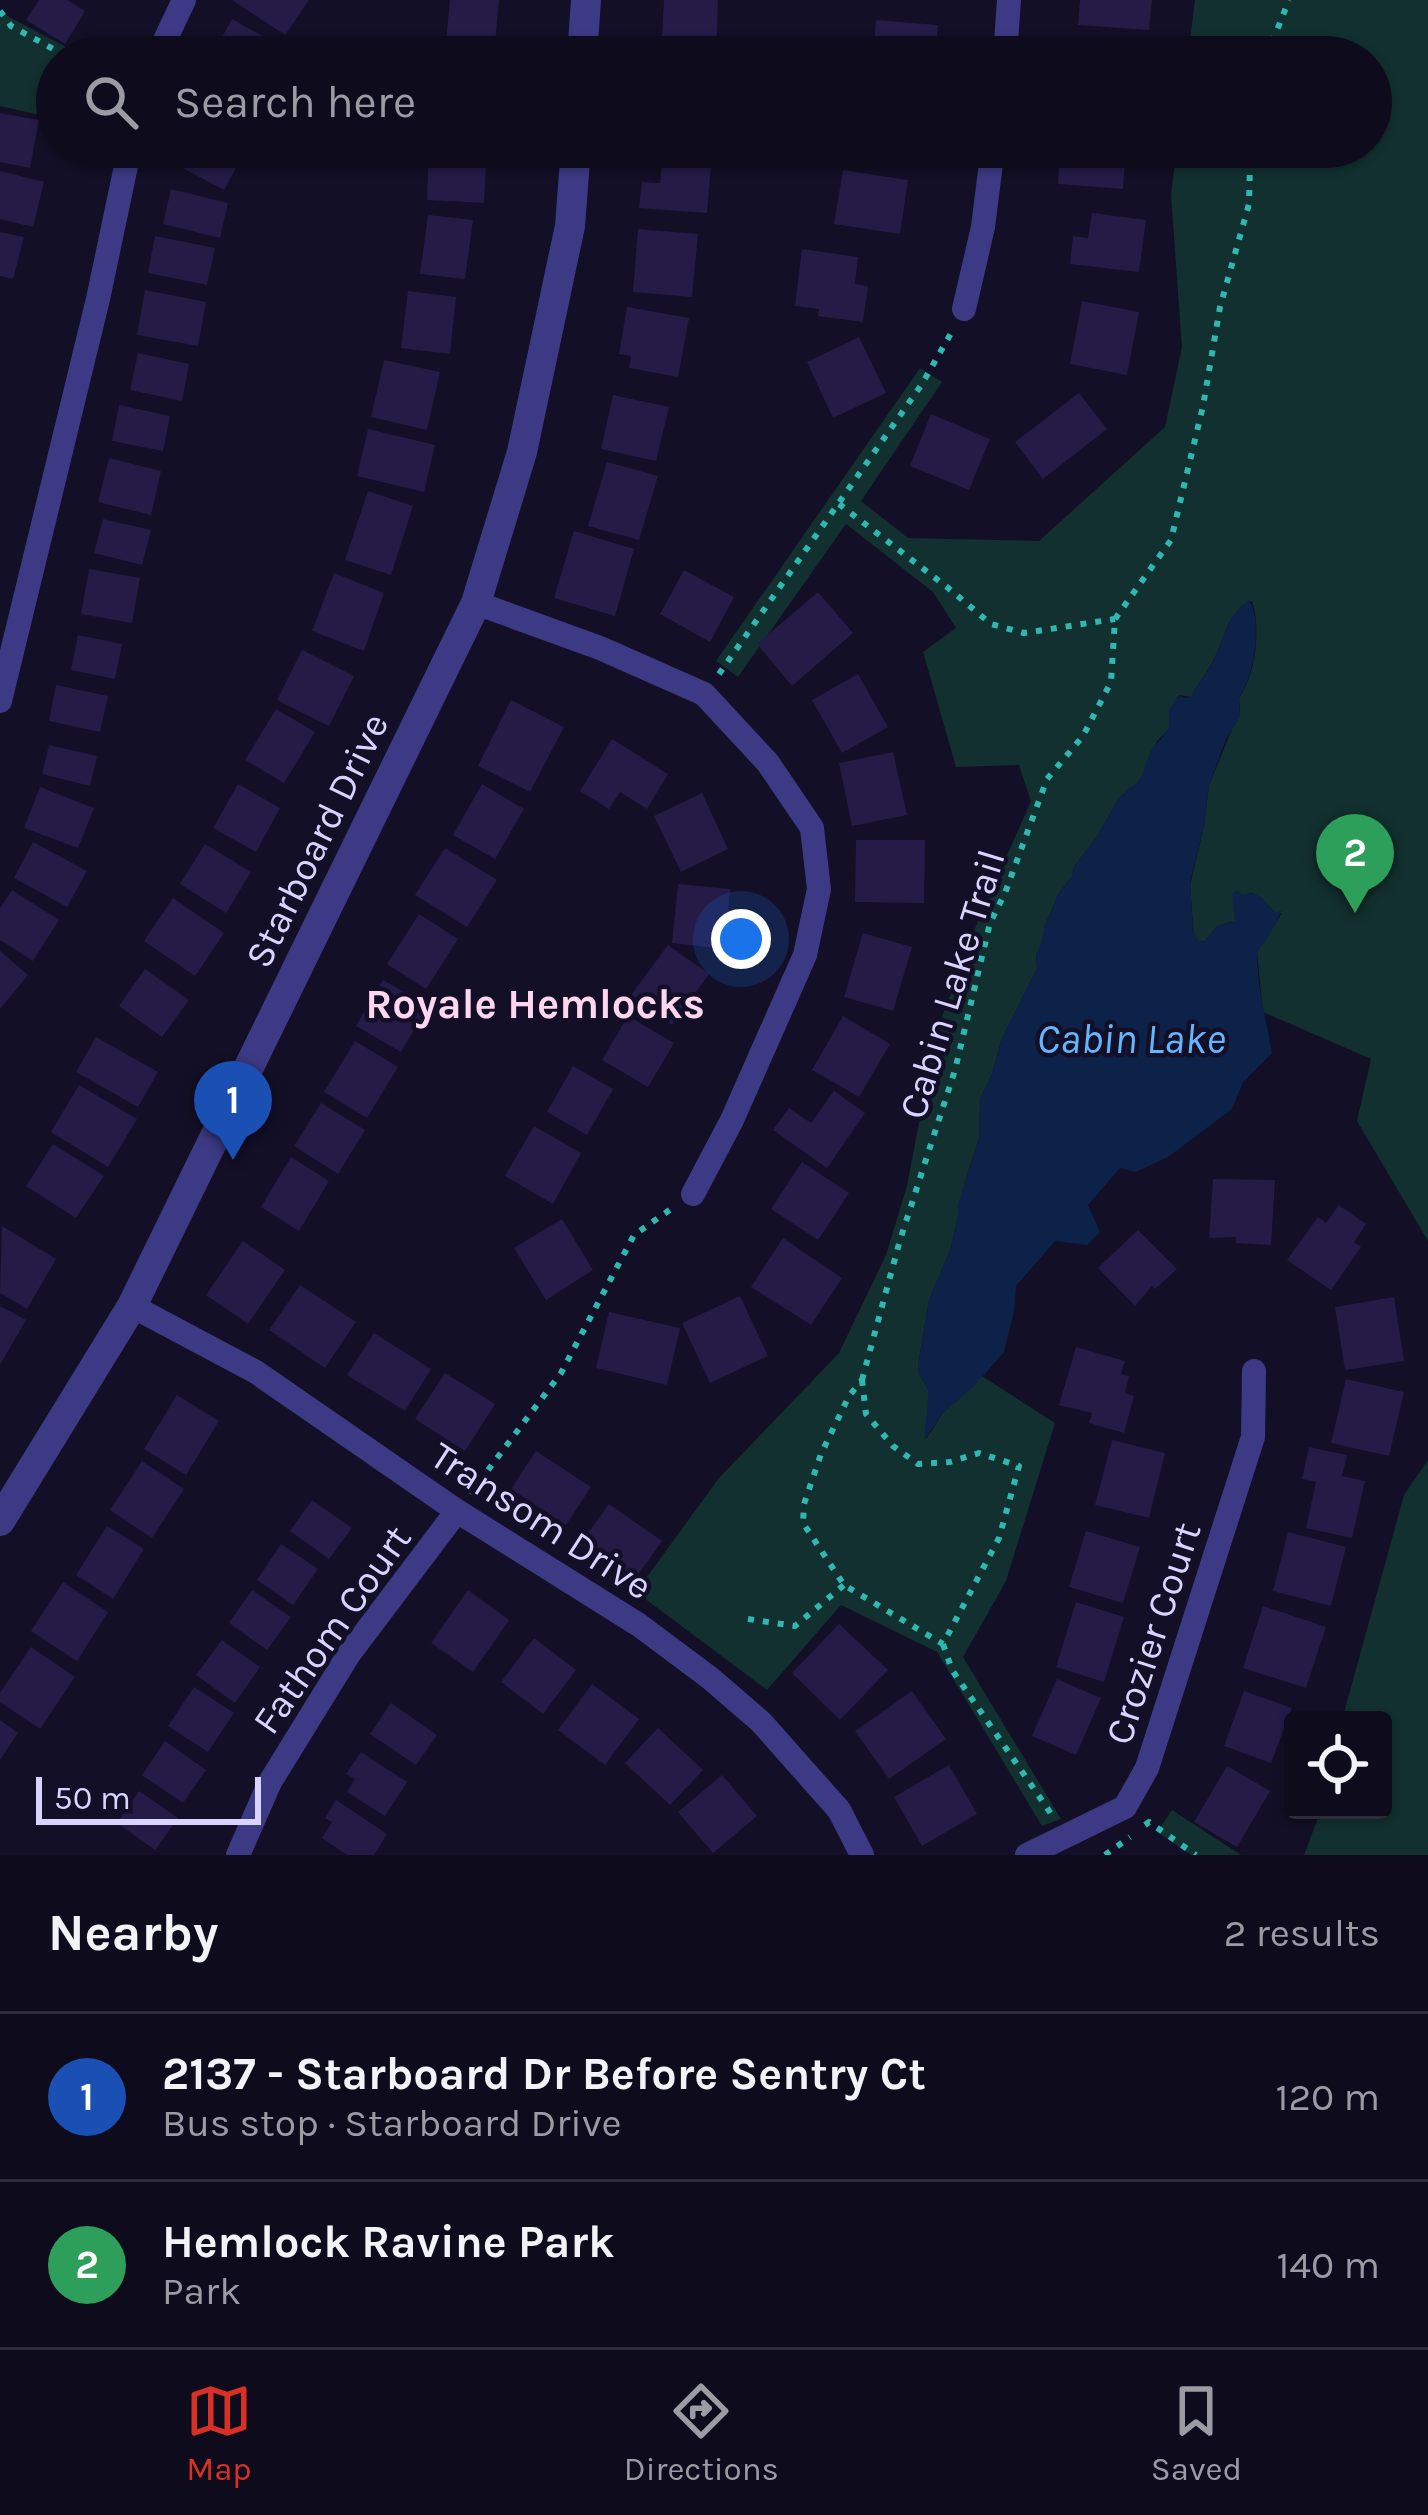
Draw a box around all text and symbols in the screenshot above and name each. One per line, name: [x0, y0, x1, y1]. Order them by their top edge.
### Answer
search box: [36, 36, 1392, 168]
icon: search: [78, 69, 144, 135]
text: Search here: [174, 76, 416, 128]
street label: Starboard Drive: [235, 706, 398, 975]
pin: 2: [1316, 814, 1394, 913]
street label: Cabin Lake Trail: [889, 844, 1015, 1124]
your location: [711, 909, 771, 969]
district label: Royale Hemlocks: [365, 979, 705, 1029]
water label: Cabin Lake: [1036, 1014, 1226, 1064]
pin: 1: [194, 1061, 272, 1160]
street label: Transom Drive: [422, 1432, 661, 1609]
street label: Fathom Court: [243, 1517, 421, 1743]
street label: Crozier Court: [1095, 1517, 1210, 1750]
map controls: [1284, 1711, 1392, 1819]
button: locate: [1284, 1711, 1392, 1819]
scale bar: [36, 1771, 261, 1824]
text: 50 m: [54, 1779, 131, 1817]
text: Nearby: [48, 1903, 218, 1963]
text: 2 results: [1224, 1910, 1380, 1956]
text: 2137 - Starboard Dr Before Sentry Ct: [162, 2048, 926, 2100]
text: 1: [80, 2074, 94, 2120]
text: 120 m: [1276, 2074, 1380, 2120]
text: Bus stop · Starboard Drive: [162, 2100, 622, 2146]
text: Hemlock Ravine Park: [162, 2216, 615, 2268]
text: 2: [75, 2242, 99, 2288]
text: 140 m: [1276, 2242, 1380, 2288]
text: Park: [162, 2268, 241, 2314]
tab: Map: [186, 2378, 252, 2488]
tab: Directions: [624, 2378, 779, 2488]
tab: Saved: [1151, 2378, 1242, 2488]

